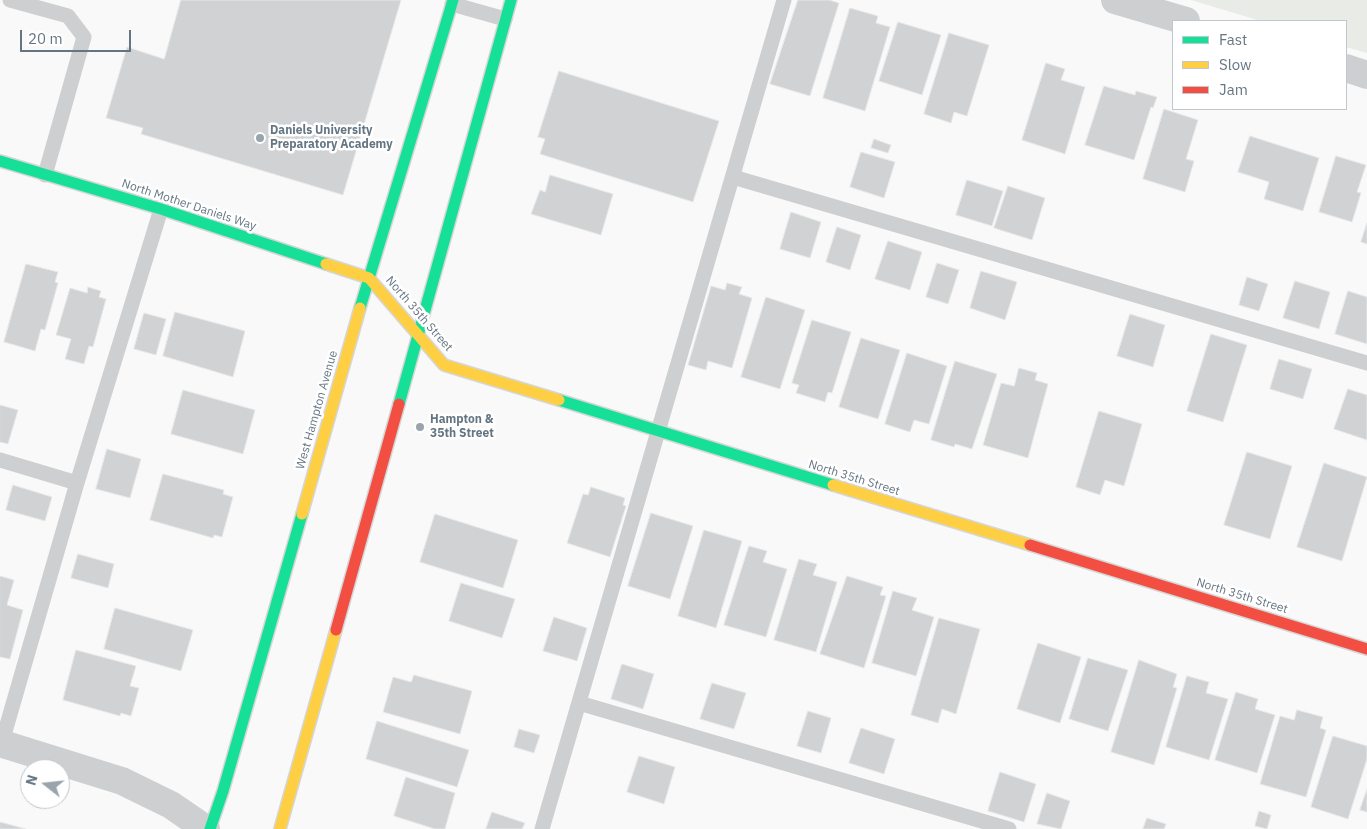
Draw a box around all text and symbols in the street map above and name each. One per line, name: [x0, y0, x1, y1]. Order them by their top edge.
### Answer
scale bar: [22, 20, 134, 52]
legend: [1172, 20, 1347, 110]
text: 20 m: [28, 29, 63, 48]
text: Fast: [1219, 30, 1247, 49]
text: Slow: [1219, 55, 1252, 74]
text: Jam: [1219, 80, 1248, 99]
place label: Daniels University Preparatory Academy: [270, 124, 393, 152]
marker: Daniels University Preparatory Academy: [254, 132, 266, 144]
street label: North Mother Daniels Way: [120, 176, 258, 234]
street label: North 35th Street: [383, 274, 455, 354]
street label: West Hampton Avenue: [293, 349, 341, 471]
place label: Hampton & 35th Street: [430, 413, 494, 441]
marker: Hampton & 35th Street: [414, 421, 426, 433]
street label: North 35th Street: [807, 457, 901, 499]
street label: North 35th Street: [1195, 575, 1289, 617]
north arrow: [20, 759, 70, 809]
text: N: [21, 773, 42, 788]

